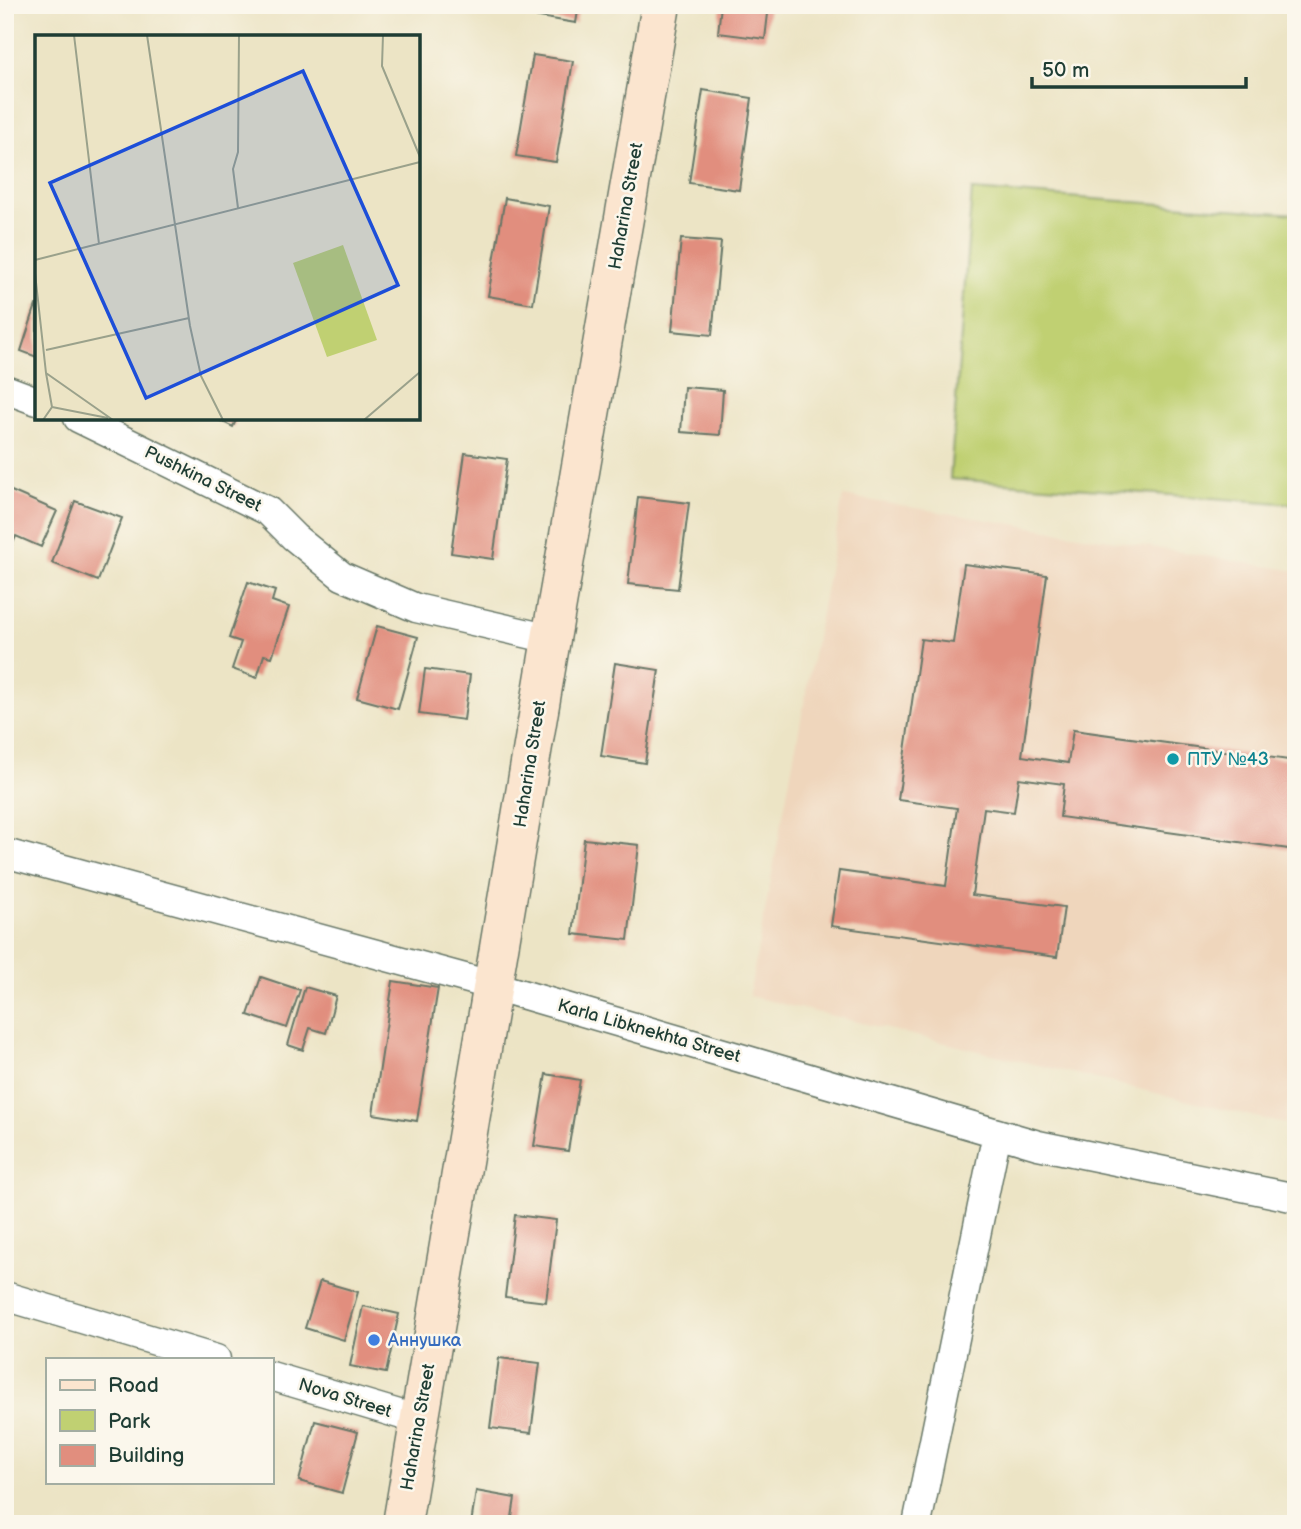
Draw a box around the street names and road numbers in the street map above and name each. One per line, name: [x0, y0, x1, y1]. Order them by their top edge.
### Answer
street label: Haharina Street: [605, 140, 648, 271]
street label: Pushkina Street: [141, 442, 265, 517]
street label: Haharina Street: [510, 698, 550, 829]
street label: Karla Libknekhta Street: [555, 995, 743, 1067]
street label: Haharina Street: [397, 1361, 440, 1492]
street label: Nova Street: [296, 1374, 395, 1422]

